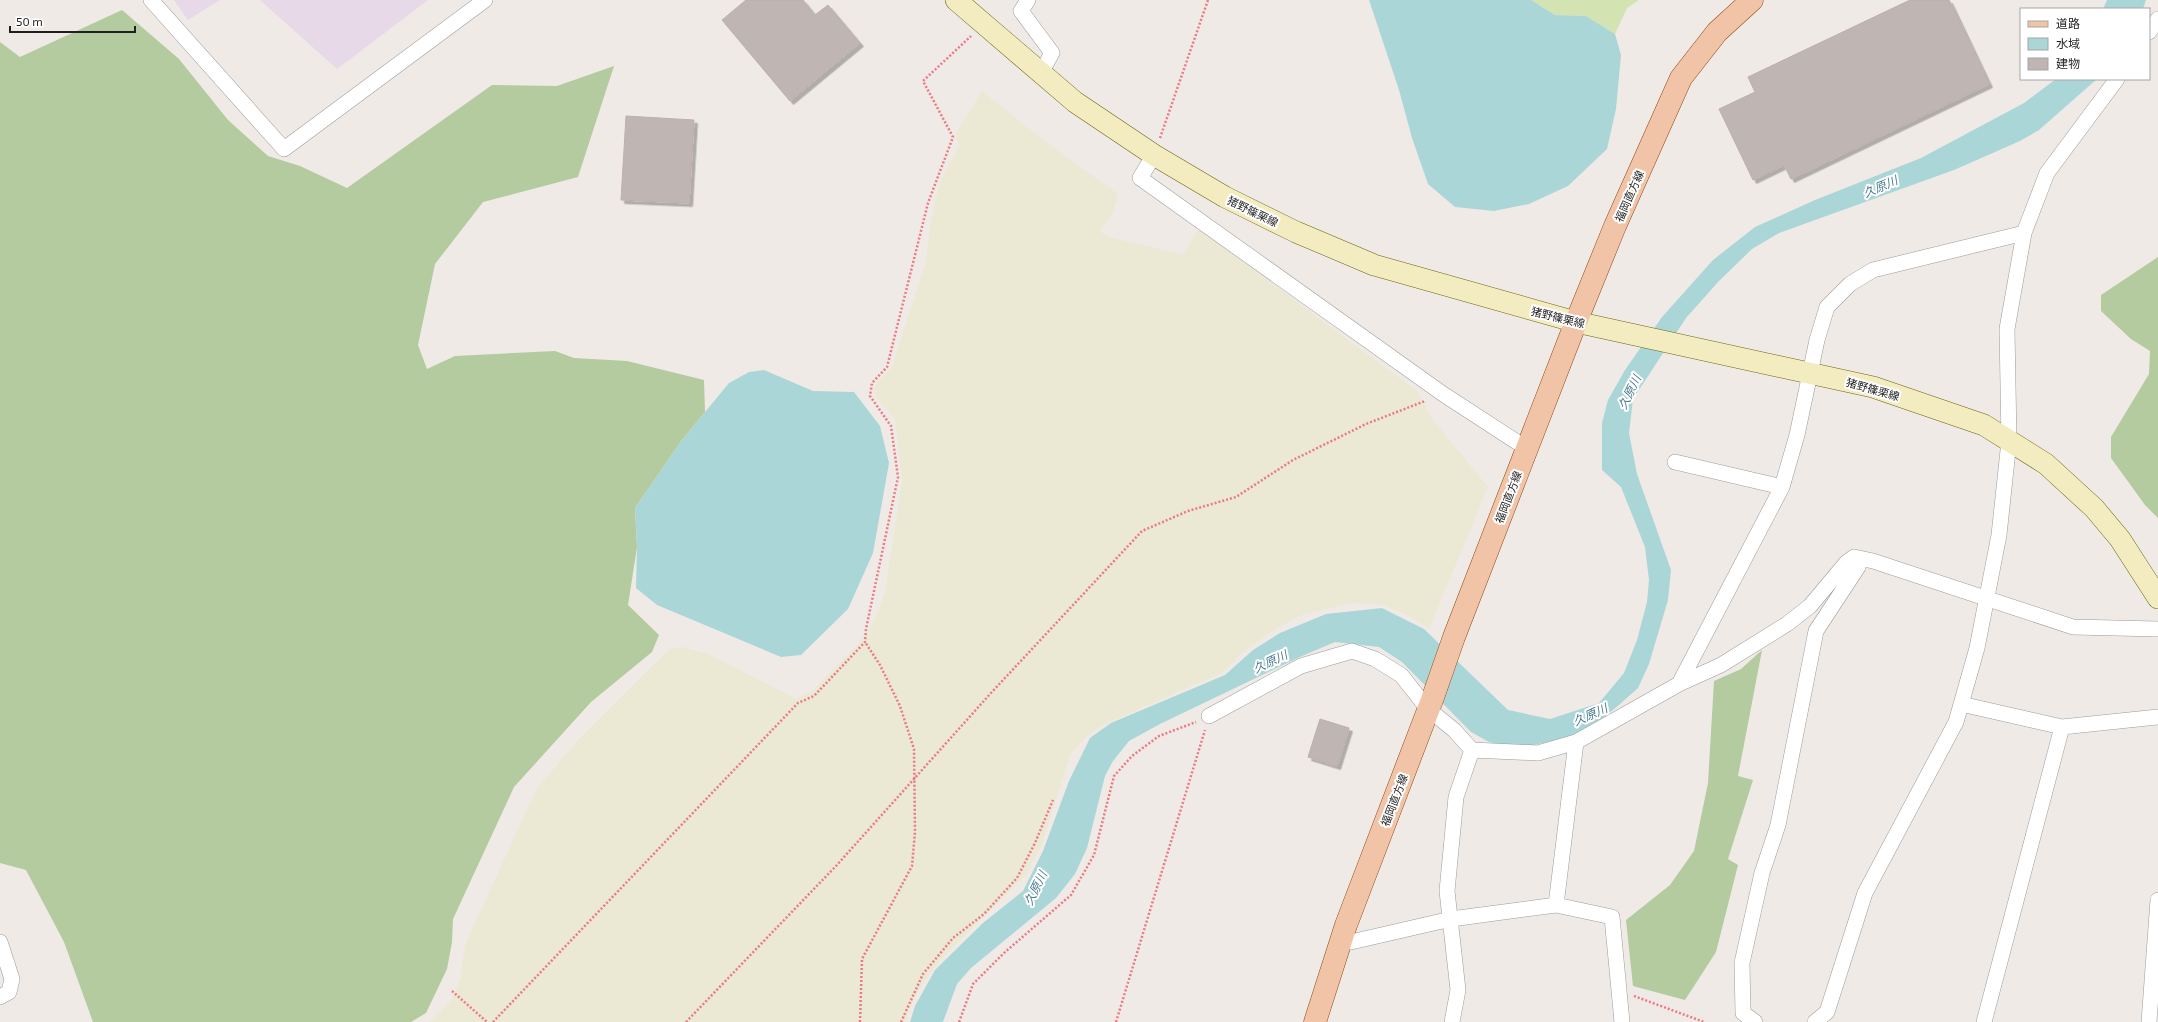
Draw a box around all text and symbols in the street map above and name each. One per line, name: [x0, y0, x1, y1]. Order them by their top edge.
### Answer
scale bar: [10, 8, 135, 34]
legend: [2020, 8, 2150, 80]
text: 50 m: [16, 14, 43, 28]
text: 道路: [2056, 16, 2080, 30]
text: 水域: [2056, 36, 2080, 50]
text: 建物: [2056, 56, 2080, 70]
street label: 福岡直方線: [1612, 168, 1646, 224]
water label: 久原川: [1861, 172, 1901, 199]
street label: 猪野篠栗線: [1225, 193, 1281, 229]
street label: 猪野篠栗線: [1530, 304, 1586, 330]
water label: 久原川: [1615, 371, 1644, 411]
street label: 猪野篠栗線: [1845, 375, 1901, 403]
street label: 福岡直方線: [1492, 469, 1524, 525]
water label: 久原川: [1251, 646, 1291, 675]
water label: 久原川: [1571, 699, 1611, 728]
street label: 福岡直方線: [1378, 772, 1410, 828]
water label: 久原川: [1021, 867, 1050, 907]

